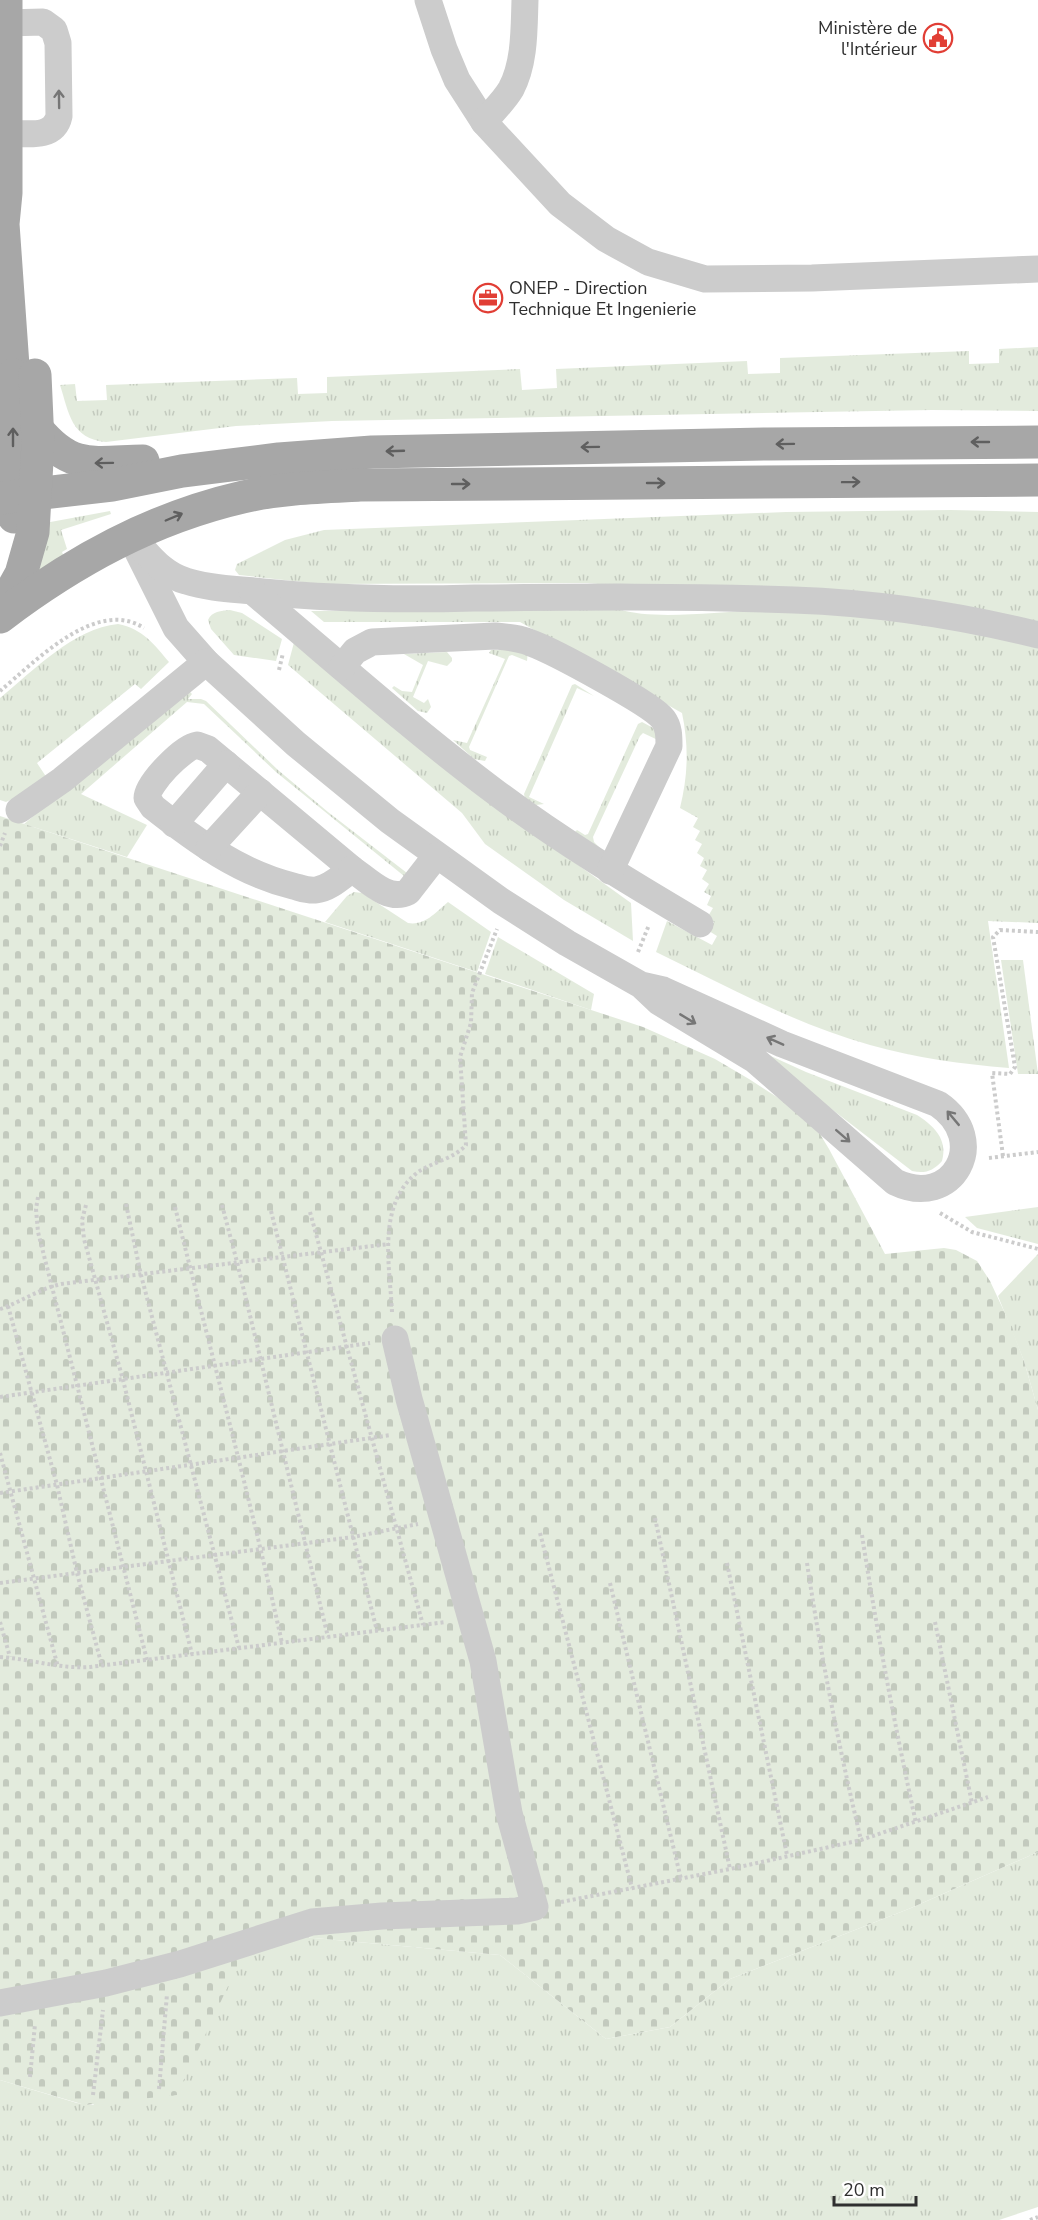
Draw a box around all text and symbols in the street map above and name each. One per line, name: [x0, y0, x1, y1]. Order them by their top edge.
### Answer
place label: Ministère de l'Intérieur: [818, 16, 918, 61]
public building icon: Ministère de l'Intérieur: [922, 22, 954, 54]
one-way arrow: [53, 90, 65, 110]
place label: ONEP - Direction Technique Et Ingenierie: [509, 276, 696, 321]
office icon: ONEP - Direction Technique Et Ingenierie: [472, 282, 504, 314]
one-way arrow: [7, 428, 19, 448]
one-way arrow: [970, 436, 990, 448]
one-way arrow: [775, 438, 795, 449]
one-way arrow: [580, 441, 600, 453]
one-way arrow: [385, 445, 405, 457]
one-way arrow: [94, 457, 114, 469]
one-way arrow: [840, 476, 860, 487]
one-way arrow: [450, 478, 470, 490]
one-way arrow: [645, 478, 665, 489]
one-way arrow: [165, 511, 183, 522]
one-way arrow: [679, 1014, 696, 1026]
one-way arrow: [767, 1034, 785, 1046]
one-way arrow: [946, 1110, 959, 1126]
one-way arrow: [835, 1129, 850, 1143]
scale bar: [834, 2169, 916, 2207]
text: 20 m: [843, 2178, 885, 2202]

